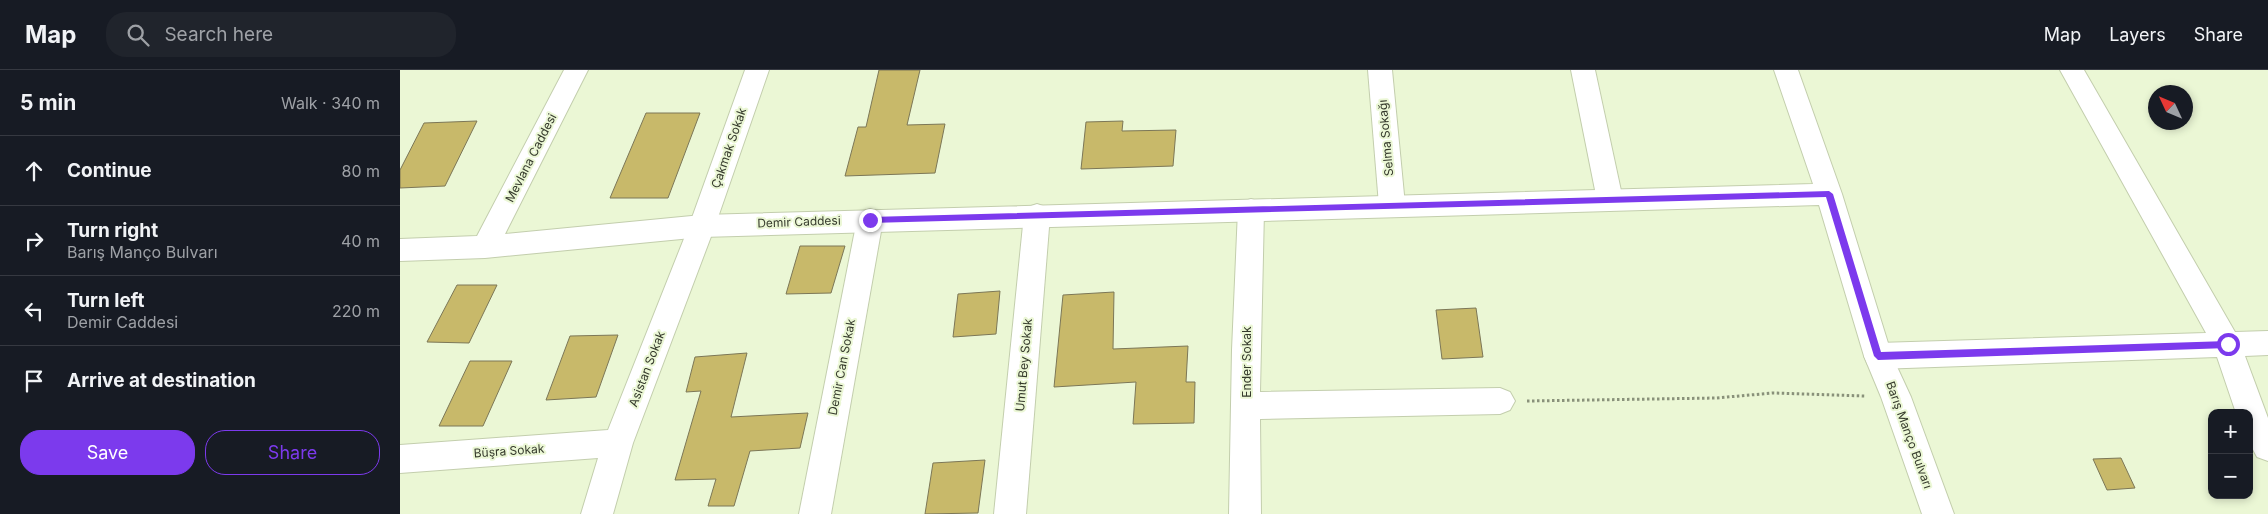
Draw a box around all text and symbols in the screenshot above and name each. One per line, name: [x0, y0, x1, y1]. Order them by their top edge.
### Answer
search box: [106, 12, 456, 57]
text: Map: [25, 20, 76, 49]
icon: search: [124, 21, 152, 49]
text: Search here: [164, 23, 273, 46]
text: Map: [2044, 24, 2081, 45]
text: Layers: [2109, 24, 2166, 45]
text: Share: [2194, 24, 2243, 45]
north arrow: [2148, 85, 2193, 130]
text: 5 min: [20, 90, 76, 115]
text: Walk · 340 m: [281, 93, 380, 113]
street label: Selma Sokağı: [1375, 99, 1396, 177]
street label: Çakmak Sokak: [708, 105, 749, 190]
street label: Mevlana Caddesi: [502, 111, 559, 205]
icon: ahead: [20, 157, 48, 185]
text: Continue: [67, 159, 152, 182]
text: 80 m: [341, 161, 380, 181]
route end: [859, 209, 882, 232]
street label: Demir Caddesi: [757, 213, 841, 230]
text: Turn right: [67, 219, 158, 242]
icon: right: [20, 227, 48, 255]
text: 40 m: [341, 231, 380, 251]
text: Barış Manço Bulvarı: [67, 242, 218, 262]
text: Turn left: [67, 289, 145, 312]
icon: left: [20, 297, 48, 325]
text: 220 m: [332, 301, 380, 321]
text: Demir Caddesi: [67, 312, 178, 332]
street label: Demir Can Sokak: [825, 317, 858, 416]
street label: Umut Bey Sokak: [1012, 317, 1035, 412]
street label: Ender Sokak: [1239, 326, 1254, 398]
street label: Asistan Sokak: [625, 328, 668, 409]
route start: [2217, 333, 2240, 356]
icon: arrive: [20, 367, 48, 395]
text: Arrive at destination: [67, 369, 256, 392]
street label: Barış Manço Bulvarı: [1883, 379, 1936, 490]
map controls: [2208, 409, 2253, 499]
button: +: [2208, 409, 2253, 454]
button: Save: [20, 430, 195, 475]
button: Share: [205, 430, 380, 475]
street label: Büşra Sokak: [473, 441, 545, 460]
button: −: [2208, 454, 2253, 499]

